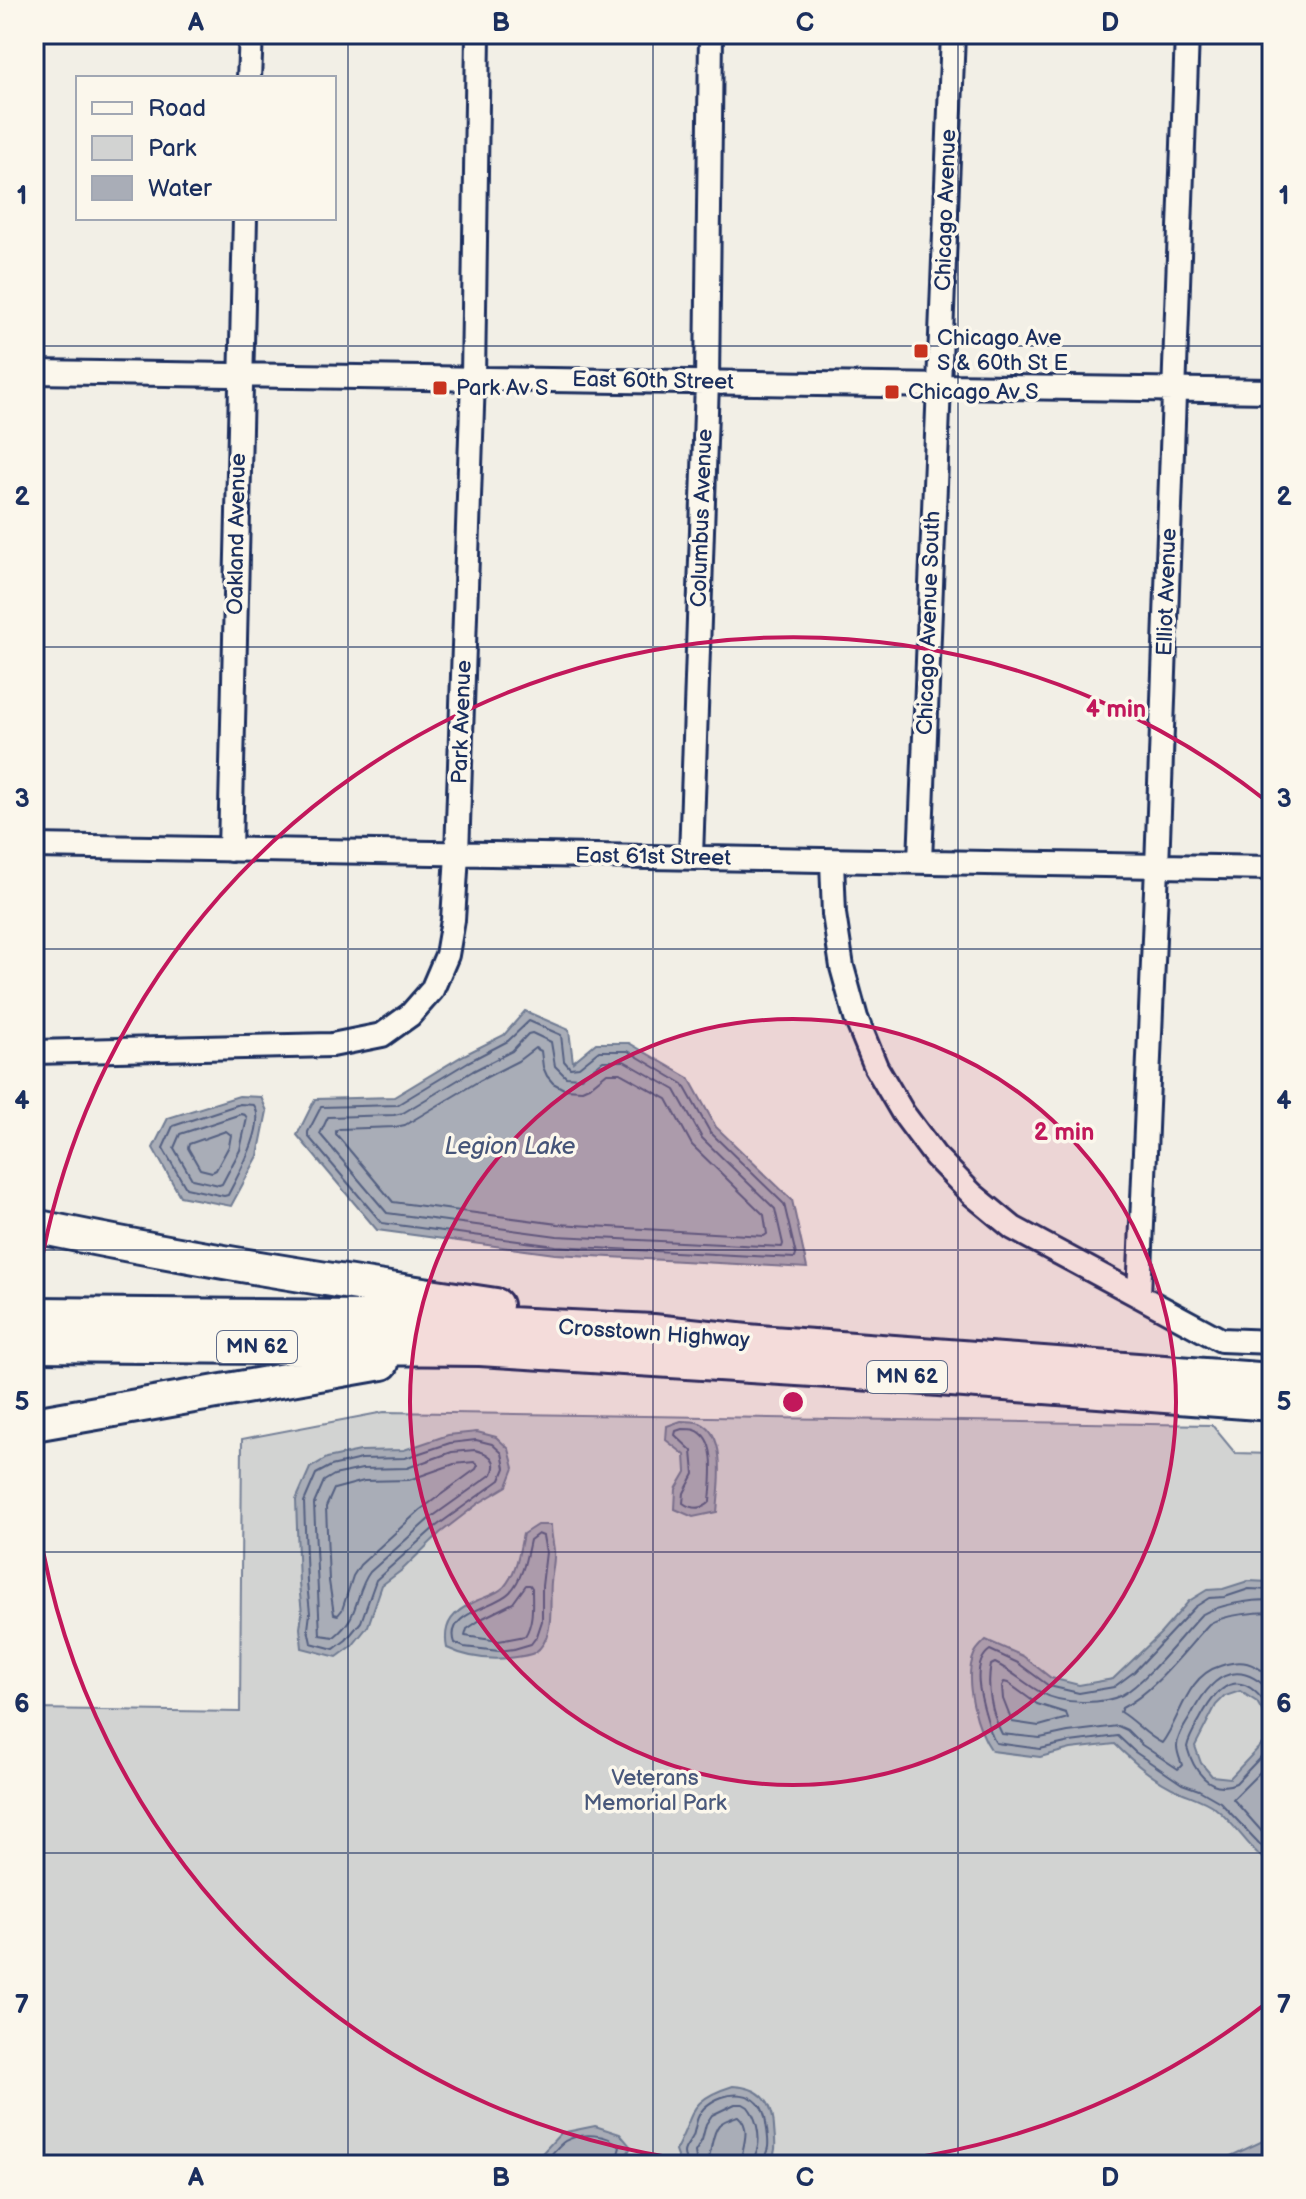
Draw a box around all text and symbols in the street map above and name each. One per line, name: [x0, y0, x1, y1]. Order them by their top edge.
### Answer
text: A: [187, 8, 204, 39]
text: B: [492, 8, 510, 39]
text: C: [796, 8, 814, 39]
text: D: [1101, 8, 1119, 39]
legend: [76, 76, 336, 220]
text: Road: [148, 94, 206, 123]
street label: Chicago Avenue: [930, 129, 962, 291]
text: Park: [148, 134, 196, 163]
text: Water: [148, 174, 212, 203]
text: 1: [17, 181, 27, 212]
text: 1: [1279, 181, 1289, 212]
place label: Chicago Ave S & 60th St E: [937, 325, 1068, 377]
marker: Chicago Ave S & 60th St E: [912, 342, 930, 360]
street label: East 60th Street: [572, 366, 734, 396]
place label: Park Av S: [456, 375, 548, 402]
marker: Park Av S: [431, 379, 449, 397]
place label: Chicago Av S: [908, 379, 1039, 406]
marker: Chicago Av S: [883, 383, 901, 401]
street label: Columbus Avenue: [685, 428, 719, 608]
street label: Oakland Avenue: [222, 453, 252, 615]
text: 2: [14, 482, 30, 513]
text: 2: [1276, 482, 1292, 513]
street label: Chicago Avenue South: [912, 510, 946, 736]
street label: Elliot Avenue: [1151, 527, 1183, 657]
street label: Park Avenue: [446, 660, 478, 784]
text: 4 min: [1086, 695, 1146, 724]
text: 3: [14, 784, 30, 815]
text: 3: [1276, 784, 1292, 815]
street label: East 61st Street: [575, 842, 731, 872]
text: 4: [14, 1086, 30, 1117]
text: 4: [1276, 1086, 1292, 1117]
text: 2 min: [1034, 1118, 1094, 1147]
water label: Legion Lake: [445, 1132, 575, 1161]
street label: Crosstown Highway: [557, 1314, 751, 1354]
road number: MN 62: [217, 1331, 297, 1363]
road number: MN 62: [867, 1361, 947, 1393]
text: 5: [14, 1387, 30, 1418]
text: 5: [1276, 1387, 1292, 1418]
centre of rings: [779, 1388, 807, 1416]
text: 6: [14, 1689, 30, 1720]
text: 6: [1276, 1689, 1292, 1720]
park label: Veterans Memorial Park: [583, 1765, 727, 1817]
text: 7: [15, 1990, 29, 2021]
text: 7: [1277, 1990, 1291, 2021]
text: A: [187, 2163, 204, 2194]
text: B: [492, 2163, 510, 2194]
text: C: [796, 2163, 814, 2194]
text: D: [1101, 2163, 1119, 2194]

